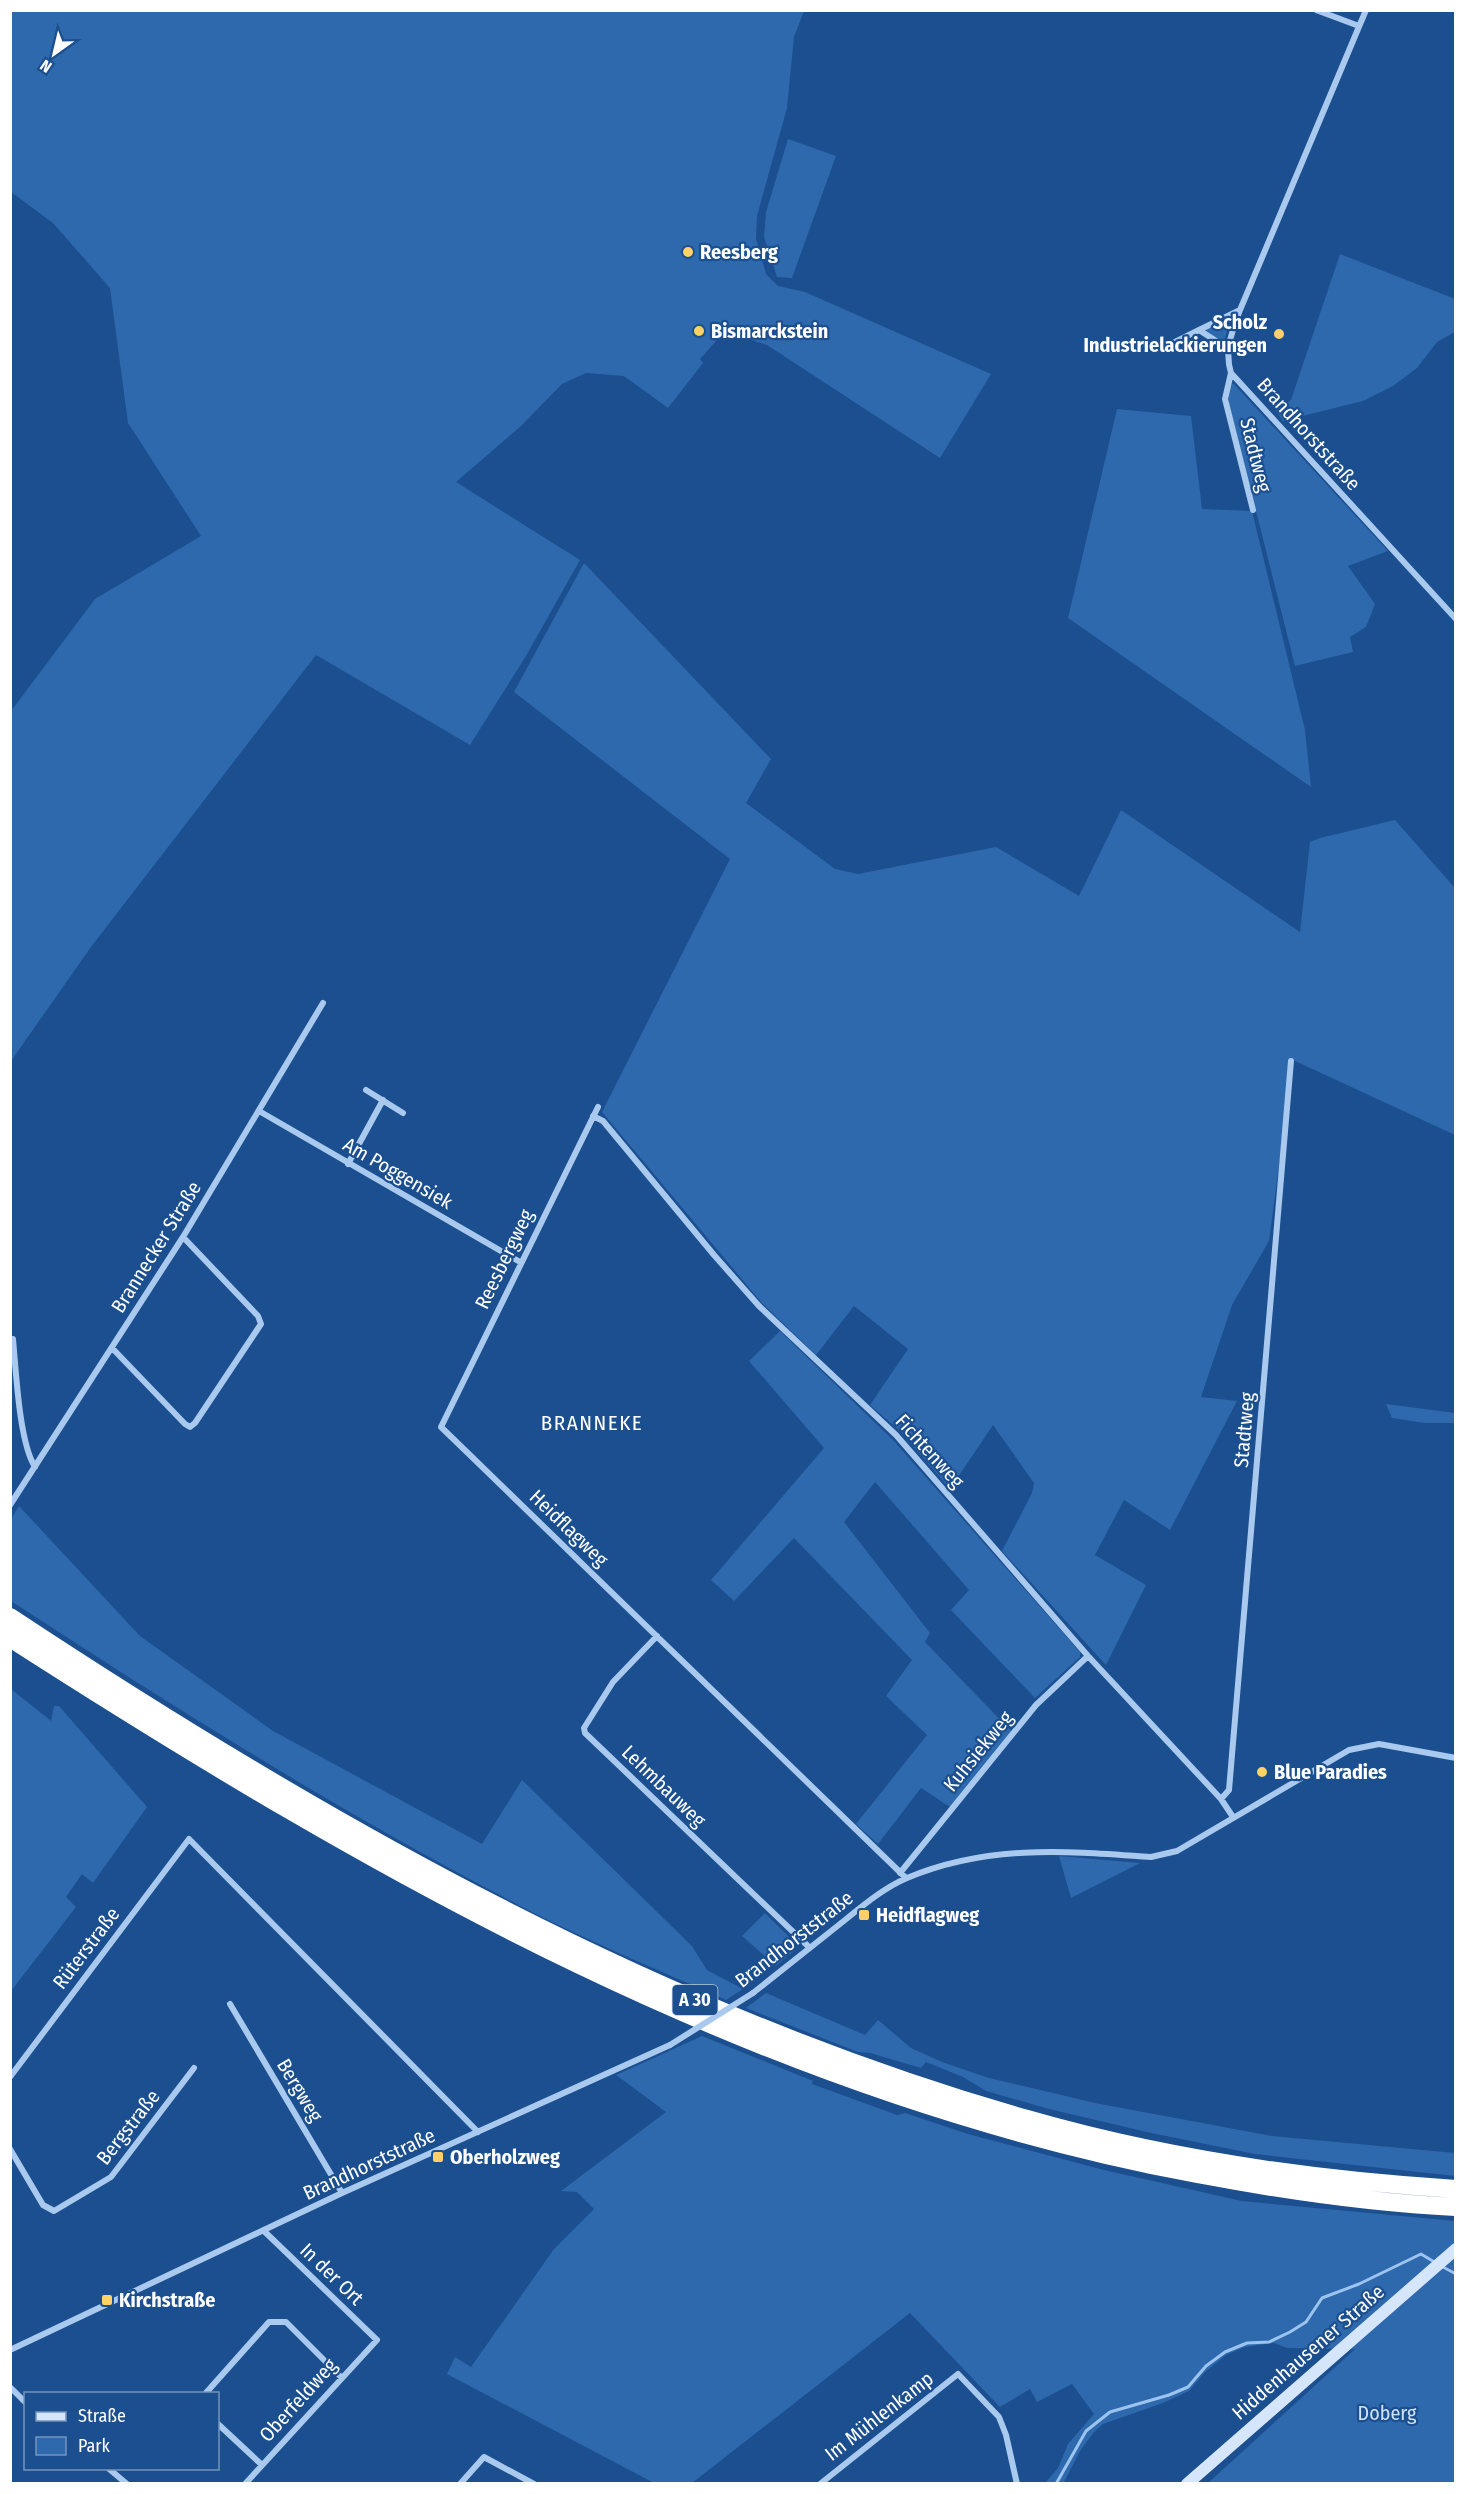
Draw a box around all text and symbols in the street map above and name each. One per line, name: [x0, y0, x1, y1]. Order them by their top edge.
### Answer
north arrow: [24, 24, 84, 84]
text: N: [37, 55, 55, 77]
place label: Reesberg: [700, 240, 778, 264]
marker: Reesberg: [681, 245, 695, 259]
place label: Scholz Industrielackierungen: [1084, 310, 1268, 357]
place label: Bismarckstein: [711, 319, 828, 343]
marker: Bismarckstein: [692, 324, 706, 338]
marker: Scholz Industrielackierungen: [1272, 327, 1286, 341]
street label: Brandhorststraße: [1252, 373, 1366, 495]
street label: Stadtweg: [1235, 415, 1277, 495]
street label: Am Poggensiek: [339, 1132, 458, 1214]
street label: Brannecker Straße: [106, 1177, 206, 1317]
street label: Reesbergweg: [470, 1205, 539, 1313]
street label: Stadtweg: [1229, 1391, 1259, 1469]
street label: Fichtenweg: [891, 1409, 970, 1493]
district label: BRANNEKE: [541, 1410, 643, 1436]
street label: Heidflagweg: [525, 1485, 614, 1572]
street label: Kuhsiekweg: [938, 1705, 1018, 1796]
street label: Lehmbauweg: [617, 1740, 711, 1832]
place label: Blue Paradies: [1274, 1760, 1387, 1784]
marker: Blue Paradies: [1255, 1765, 1269, 1779]
street label: Brandhorststraße: [730, 1886, 858, 1992]
street label: Rüterstraße: [48, 1902, 124, 1994]
place label: Heidflagweg: [876, 1903, 979, 1927]
marker: Heidflagweg: [857, 1908, 871, 1922]
road number: A 30: [672, 1985, 718, 2015]
street label: Bergweg: [272, 2054, 328, 2126]
street label: Bergstraße: [91, 2085, 165, 2169]
street label: Brandhorststraße: [299, 2123, 439, 2205]
place label: Oberholzweg: [450, 2145, 560, 2169]
marker: Oberholzweg: [431, 2150, 445, 2164]
street label: In der Ort: [295, 2238, 369, 2310]
street label: Hiddenhausener Straße: [1227, 2279, 1389, 2425]
place label: Kirchstraße: [119, 2288, 215, 2312]
marker: Kirchstraße: [100, 2293, 114, 2307]
street label: Oberfeldweg: [254, 2353, 342, 2447]
street label: Im Mühlenkamp: [820, 2366, 938, 2466]
legend: [24, 2392, 219, 2470]
park label: Doberg: [1358, 2401, 1417, 2425]
text: Straße: [78, 2405, 126, 2427]
text: Park: [78, 2435, 111, 2457]

